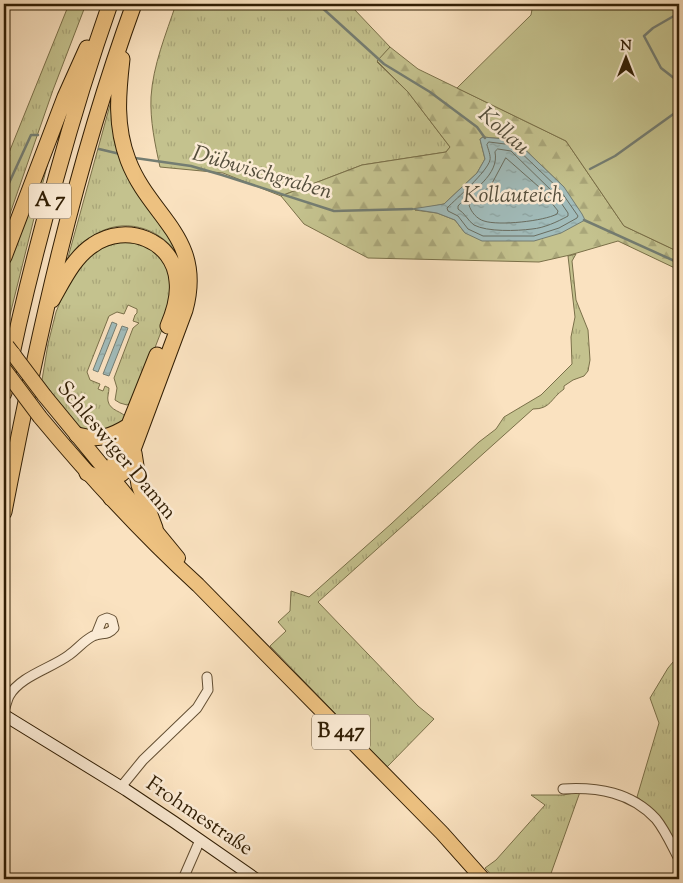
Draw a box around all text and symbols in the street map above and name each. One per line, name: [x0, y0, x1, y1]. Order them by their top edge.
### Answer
north arrow: [600, 32, 650, 82]
text: N: [620, 37, 632, 57]
water label: Kollau: [470, 100, 536, 164]
water label: Dübwischgraben: [188, 139, 336, 209]
water label: Kollauteich: [463, 181, 563, 213]
road number: A 7: [29, 184, 71, 218]
street label: Schleswiger Damm: [49, 375, 183, 527]
road number: B 447: [312, 714, 370, 750]
street label: Frohmestraße: [139, 770, 259, 864]

